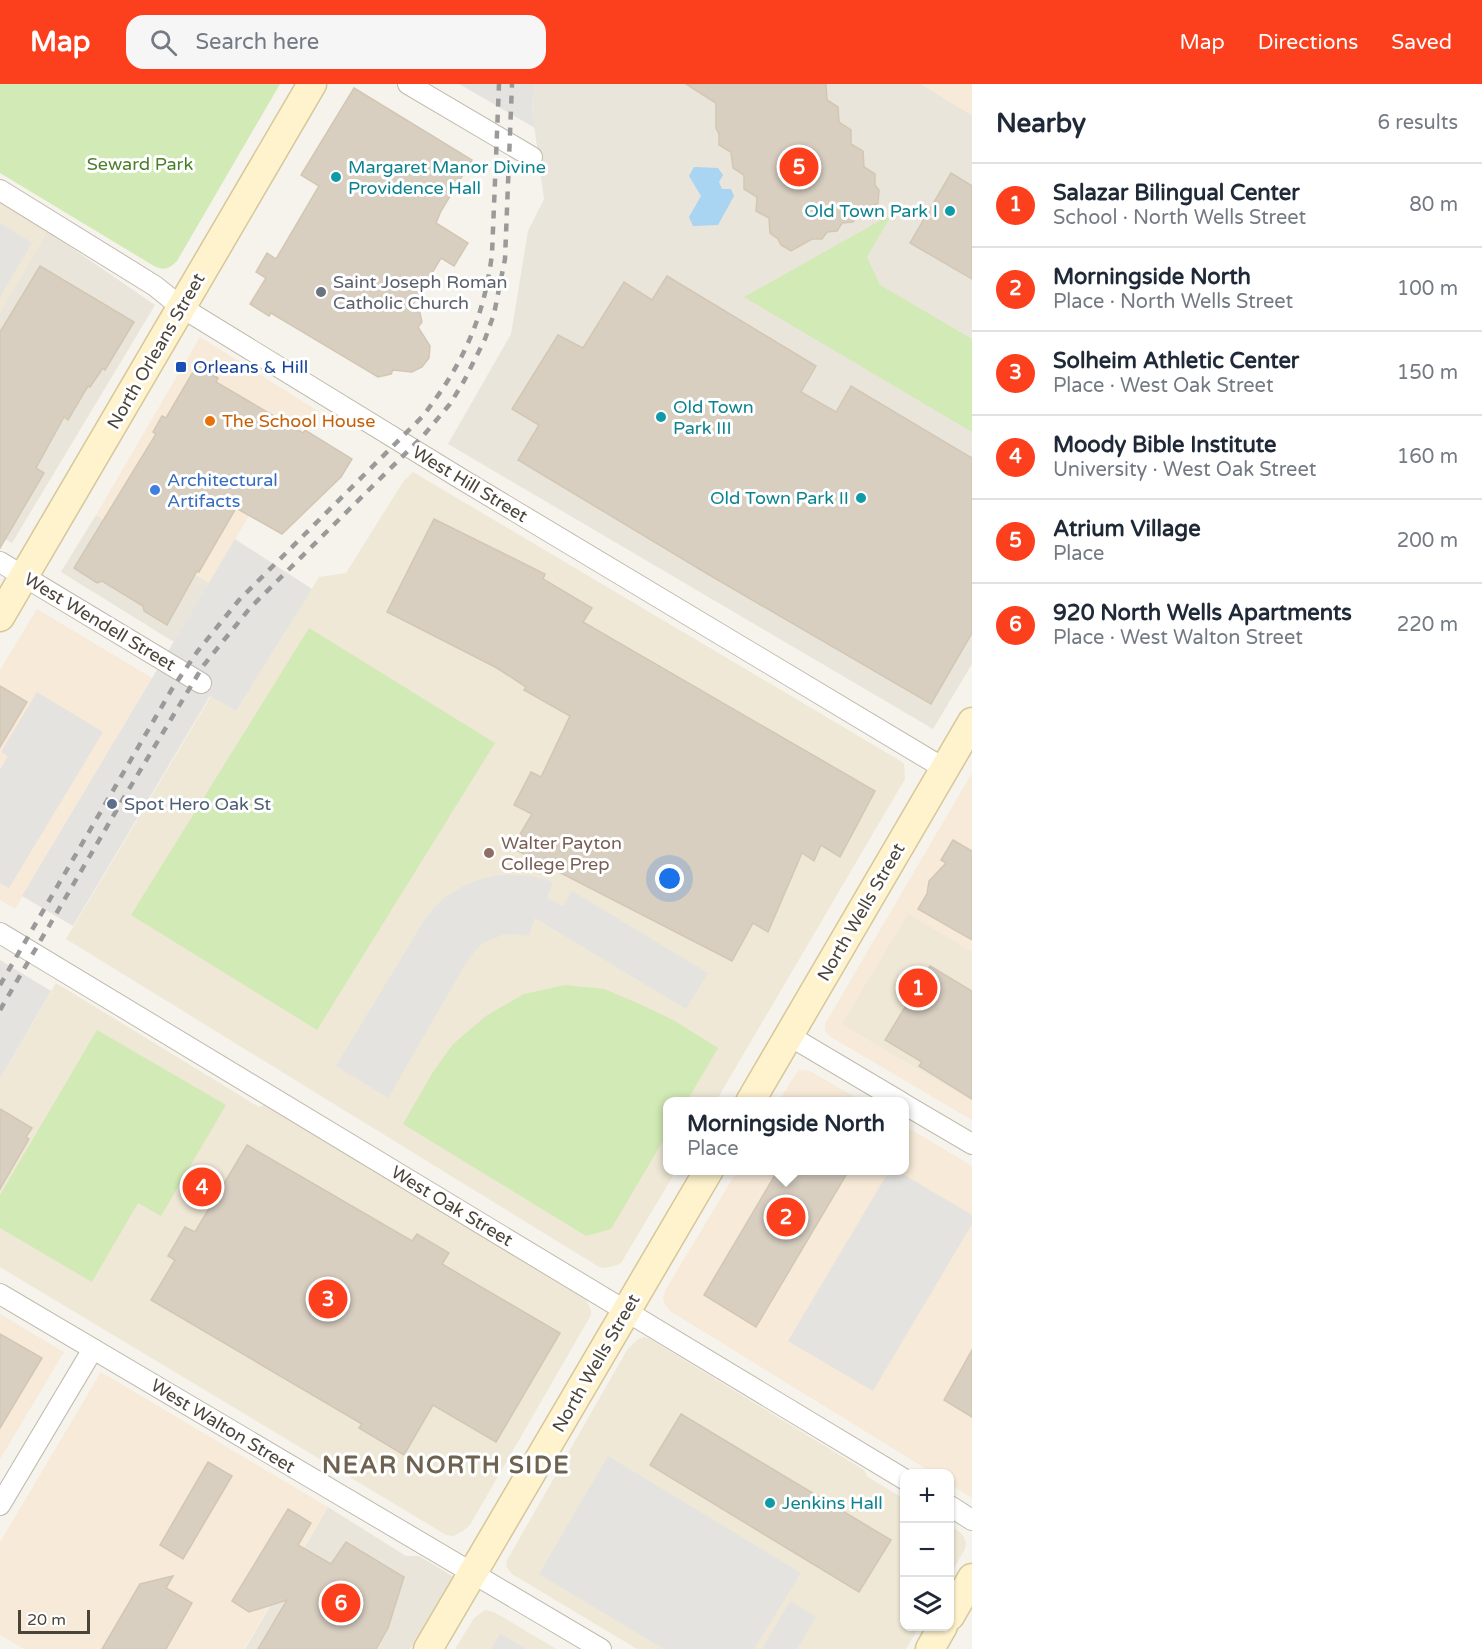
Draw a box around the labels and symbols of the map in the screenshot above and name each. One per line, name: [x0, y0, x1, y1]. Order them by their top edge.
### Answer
pin: 5: [780, 144, 818, 190]
park label: Seward Park: [87, 153, 193, 175]
place label: Margaret Manor Divine Providence Hall: [348, 156, 546, 199]
marker: Margaret Manor Divine Providence Hall: [329, 170, 343, 184]
place label: Old Town Park I: [804, 200, 938, 222]
marker: Old Town Park I: [943, 204, 957, 218]
street label: North Orleans Street: [102, 269, 210, 433]
place label: Saint Joseph Roman Catholic Church: [333, 271, 508, 314]
marker: Saint Joseph Roman Catholic Church: [314, 285, 328, 299]
place label: Orleans & Hill: [193, 356, 308, 378]
marker: Orleans & Hill: [174, 360, 188, 374]
place label: Old Town Park III: [673, 396, 754, 439]
place label: The School House: [222, 410, 375, 432]
marker: Old Town Park III: [654, 410, 668, 424]
marker: The School House: [203, 414, 217, 428]
street label: West Hill Street: [408, 441, 532, 527]
place label: Architectural Artifacts: [167, 469, 278, 512]
marker: Architectural Artifacts: [148, 483, 162, 497]
place label: Old Town Park II: [710, 487, 849, 509]
marker: Old Town Park II: [854, 491, 868, 505]
street label: West Wendell Street: [20, 568, 180, 676]
place label: Spot Hero Oak St: [124, 793, 271, 815]
marker: Spot Hero Oak St: [105, 797, 119, 811]
place label: Walter Payton College Prep: [501, 832, 622, 875]
street label: North Wells Street: [813, 839, 910, 985]
marker: Walter Payton College Prep: [482, 846, 496, 860]
your location: [655, 864, 684, 893]
pin: 1: [898, 966, 938, 1010]
street label: West Oak Street: [387, 1161, 517, 1251]
pin: 4: [182, 1164, 222, 1210]
pin: 2: [766, 1194, 806, 1240]
pin: 3: [308, 1276, 348, 1322]
street label: North Wells Street: [548, 1290, 645, 1436]
street label: West Walton Street: [147, 1374, 299, 1478]
district label: NEAR NORTH SIDE: [322, 1451, 570, 1480]
place label: Jenkins Hall: [782, 1492, 883, 1514]
marker: Jenkins Hall: [763, 1496, 777, 1510]
pin: 6: [322, 1580, 360, 1625]
scale bar: [18, 1607, 90, 1634]

